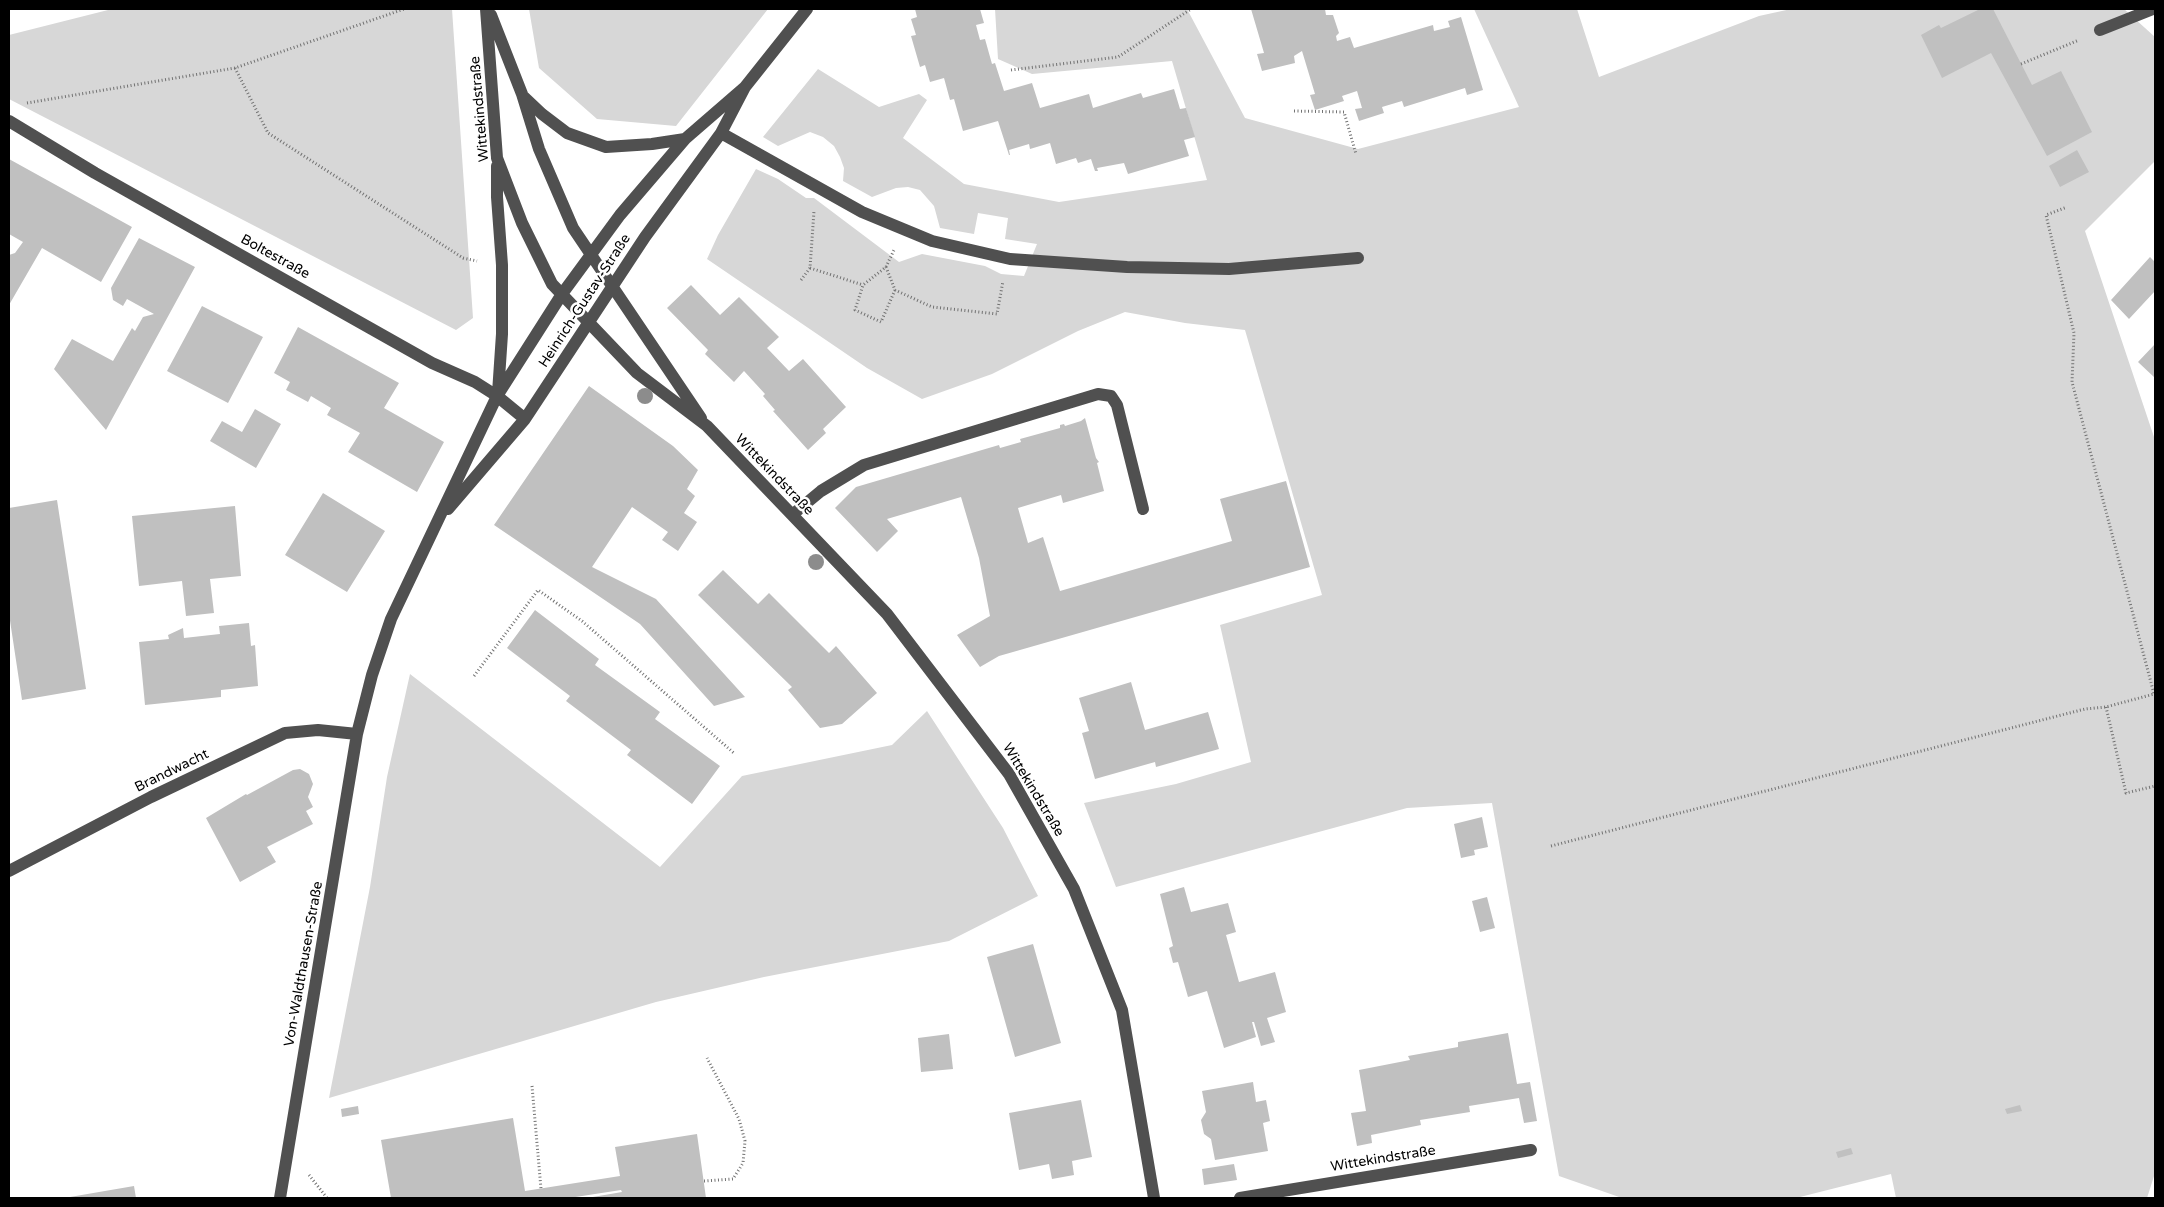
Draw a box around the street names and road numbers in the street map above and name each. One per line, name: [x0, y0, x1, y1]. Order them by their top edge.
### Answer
street label: Wittekindstraße: [467, 55, 493, 163]
street label: Boltestraße: [237, 231, 313, 283]
street label: Heinrich-Gustav-Straße: [536, 231, 634, 371]
street label: Wittekindstraße: [731, 431, 817, 519]
street label: Wittekindstraße: [998, 740, 1068, 840]
street label: Brandwacht: [132, 746, 212, 796]
street label: Von-Waldthausen-Straße: [281, 880, 327, 1048]
street label: Wittekindstraße: [1329, 1142, 1437, 1176]

